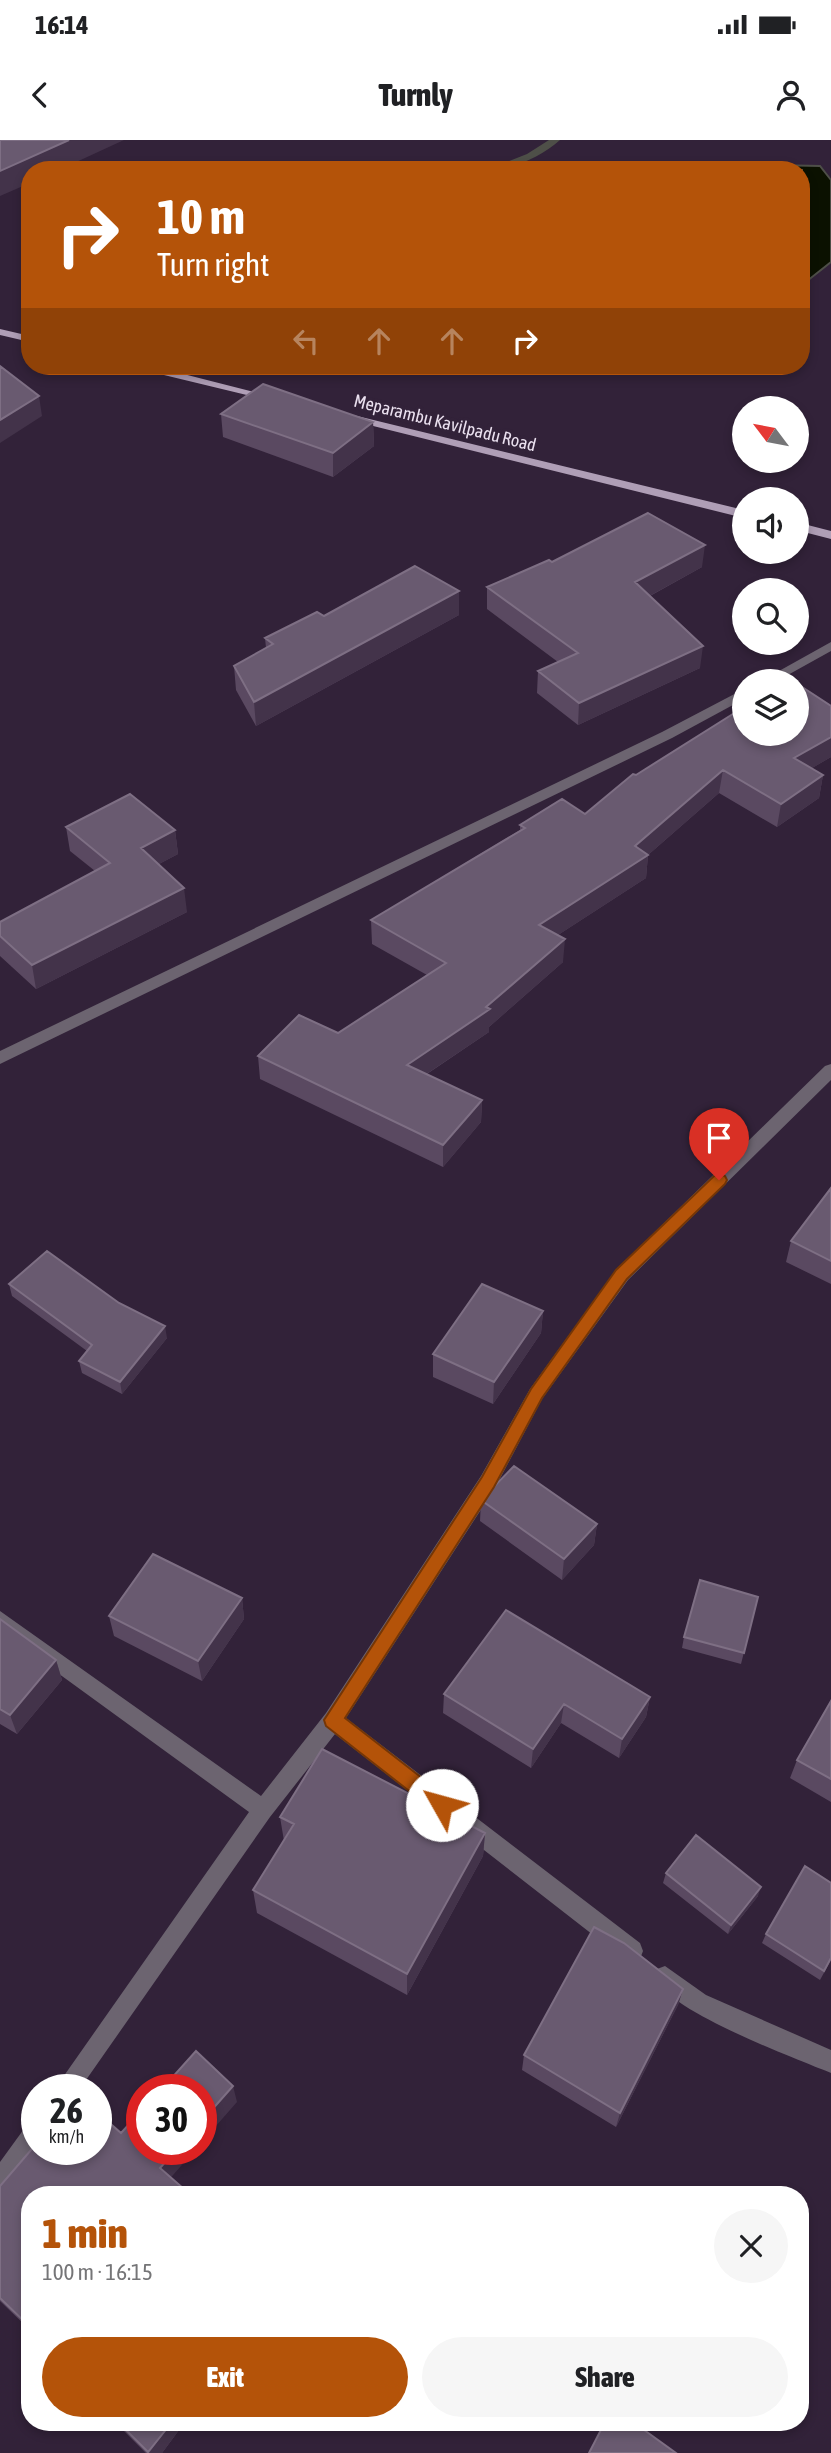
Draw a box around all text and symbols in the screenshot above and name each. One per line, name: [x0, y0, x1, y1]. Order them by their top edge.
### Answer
text: 16:14: [35, 10, 89, 40]
icon: back: [21, 76, 59, 114]
text: Turnly: [378, 76, 453, 113]
icon: person: [772, 76, 810, 114]
text: 10 m: [157, 188, 245, 244]
icon: right: [42, 189, 133, 280]
text: Turn right: [157, 246, 270, 283]
icon: left: [287, 322, 325, 360]
icon: ahead: [360, 322, 398, 360]
icon: ahead: [433, 322, 471, 360]
icon: right: [506, 322, 544, 360]
street label: Meparambu Kavilpadu Road: [352, 390, 538, 455]
north arrow: [732, 396, 808, 472]
map controls: [732, 396, 809, 746]
button: sound: [732, 487, 809, 564]
button: search: [732, 578, 809, 655]
button: layers: [732, 669, 809, 746]
pin: [689, 1108, 749, 1180]
icon: arrive: [700, 1119, 738, 1157]
position arrow: [405, 1768, 479, 1842]
speed limit sign: 30: [126, 2074, 217, 2165]
text: 26: [50, 2090, 83, 2130]
text: km/h: [49, 2126, 84, 2147]
text: 1 min: [42, 2209, 128, 2257]
button: close: [714, 2209, 788, 2283]
text: 100 m · 16:15: [42, 2259, 153, 2285]
button: Exit: [42, 2337, 408, 2417]
button: Share: [422, 2337, 788, 2417]

